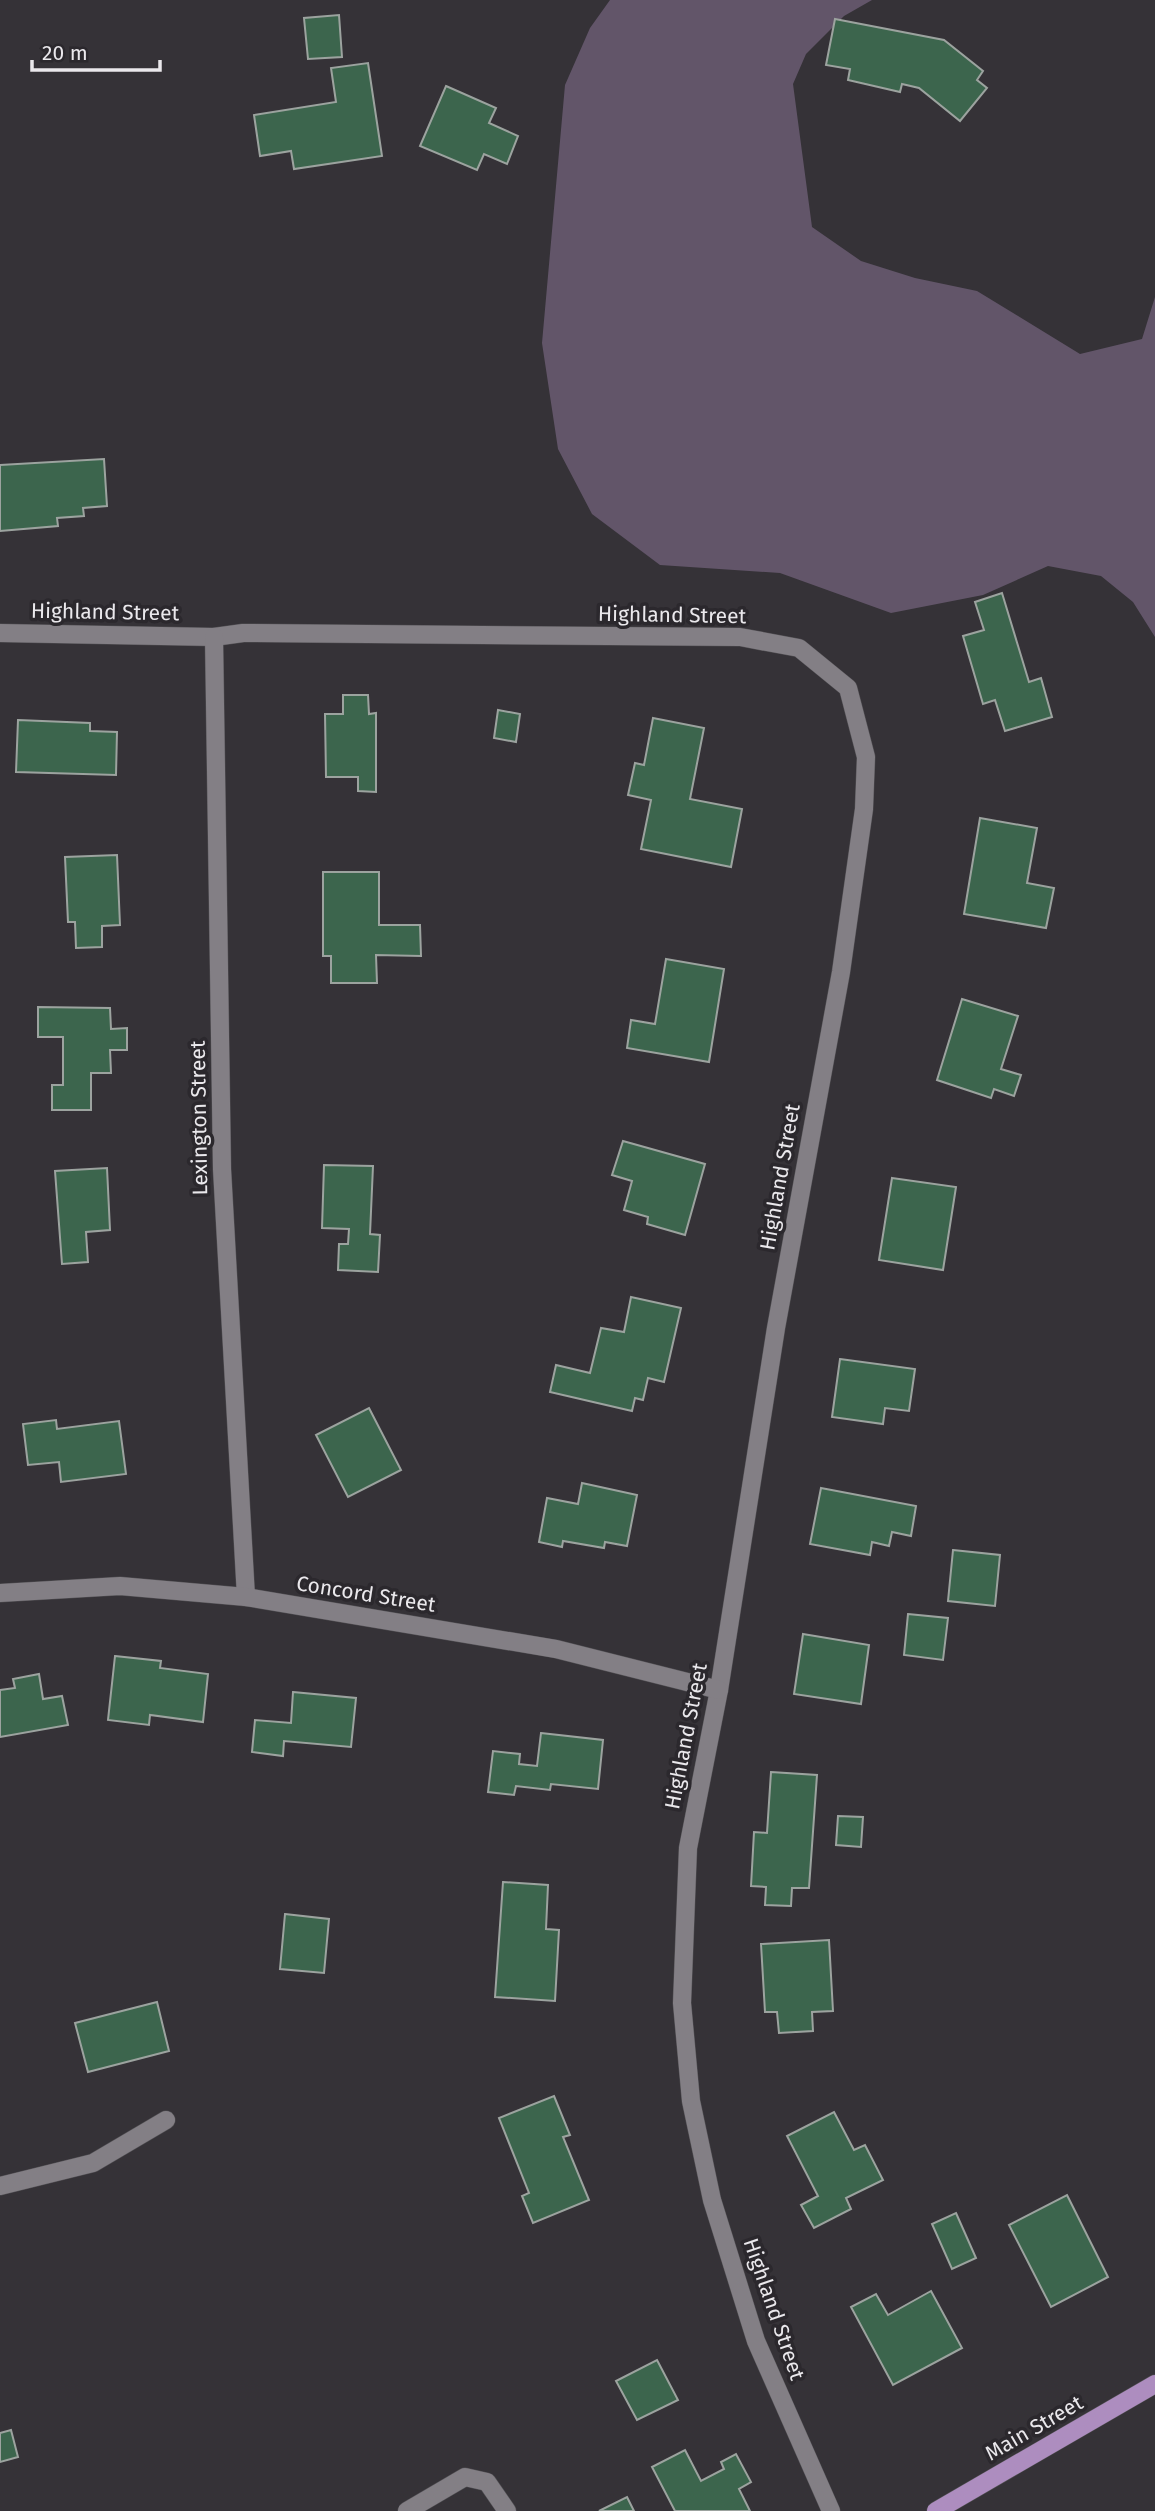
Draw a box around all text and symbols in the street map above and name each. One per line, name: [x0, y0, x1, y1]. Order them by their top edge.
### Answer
scale bar: [32, 28, 159, 72]
text: 20 m: [42, 40, 88, 66]
street label: Highland Street: [31, 598, 180, 626]
street label: Highland Street: [598, 601, 747, 629]
street label: Lexington Street: [185, 1040, 213, 1196]
street label: Highland Street: [754, 1101, 806, 1252]
street label: Concord Street: [295, 1570, 438, 1618]
street label: Highland Street: [659, 1660, 713, 1811]
street label: Highland Street: [738, 2235, 811, 2384]
street label: Main Street: [981, 2389, 1088, 2466]

